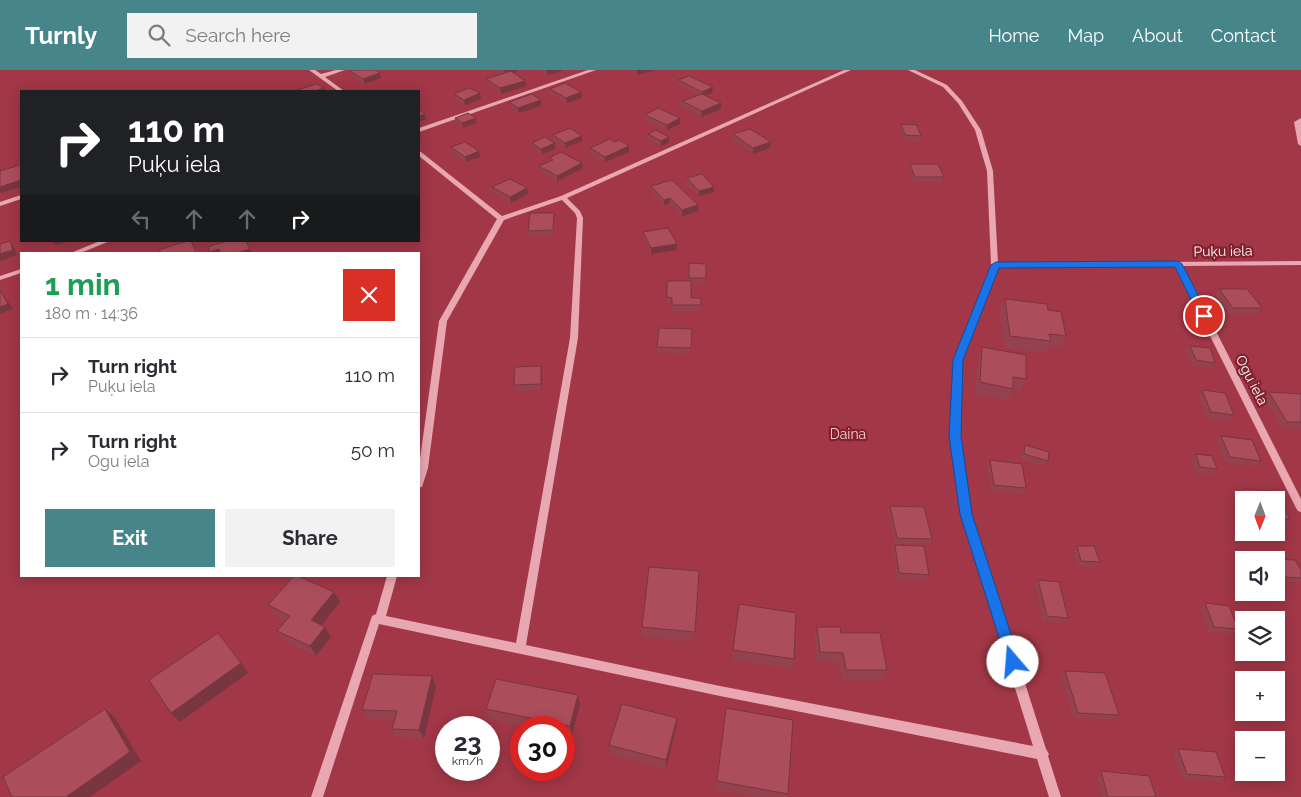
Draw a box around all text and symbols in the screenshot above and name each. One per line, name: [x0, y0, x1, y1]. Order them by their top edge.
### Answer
search box: [127, 13, 477, 58]
text: Turnly: [25, 21, 97, 50]
icon: search: [145, 21, 173, 49]
text: Search here: [185, 24, 291, 46]
text: Home: [988, 25, 1039, 46]
text: Map: [1067, 25, 1104, 46]
text: About: [1132, 25, 1183, 46]
text: Contact: [1211, 25, 1276, 46]
text: 110 m: [128, 109, 225, 150]
icon: right: [45, 110, 110, 175]
text: Puķu iela: [128, 151, 221, 177]
icon: left: [127, 205, 155, 233]
icon: ahead: [180, 205, 208, 233]
icon: ahead: [233, 205, 261, 233]
icon: right: [286, 205, 314, 233]
street label: Puķu iela: [1193, 242, 1253, 260]
text: 1 min: [45, 267, 121, 302]
button: close: [343, 269, 395, 321]
pin: [1183, 295, 1225, 337]
icon: arrive: [1190, 302, 1218, 330]
text: 180 m · 14:36: [45, 304, 138, 323]
street label: Ogu iela: [1233, 352, 1271, 408]
text: Turn right: [88, 355, 177, 377]
icon: right: [45, 361, 73, 389]
text: 110 m: [345, 364, 395, 386]
text: Puķu iela: [88, 377, 155, 396]
park label: Daina: [830, 426, 866, 442]
text: Turn right: [88, 430, 177, 452]
icon: right: [45, 436, 73, 464]
text: 50 m: [351, 439, 395, 461]
text: Ogu iela: [88, 452, 149, 471]
north arrow: [1235, 491, 1285, 541]
map controls: [1235, 491, 1285, 781]
button: Exit: [45, 509, 215, 567]
button: Share: [225, 509, 395, 567]
button: sound: [1235, 551, 1285, 601]
button: layers: [1235, 611, 1285, 661]
position arrow: [986, 635, 1038, 687]
button: +: [1235, 671, 1285, 721]
speed limit sign: 30: [510, 716, 575, 781]
text: 23: [453, 727, 482, 757]
button: −: [1235, 731, 1285, 781]
text: km/h: [452, 754, 483, 768]

